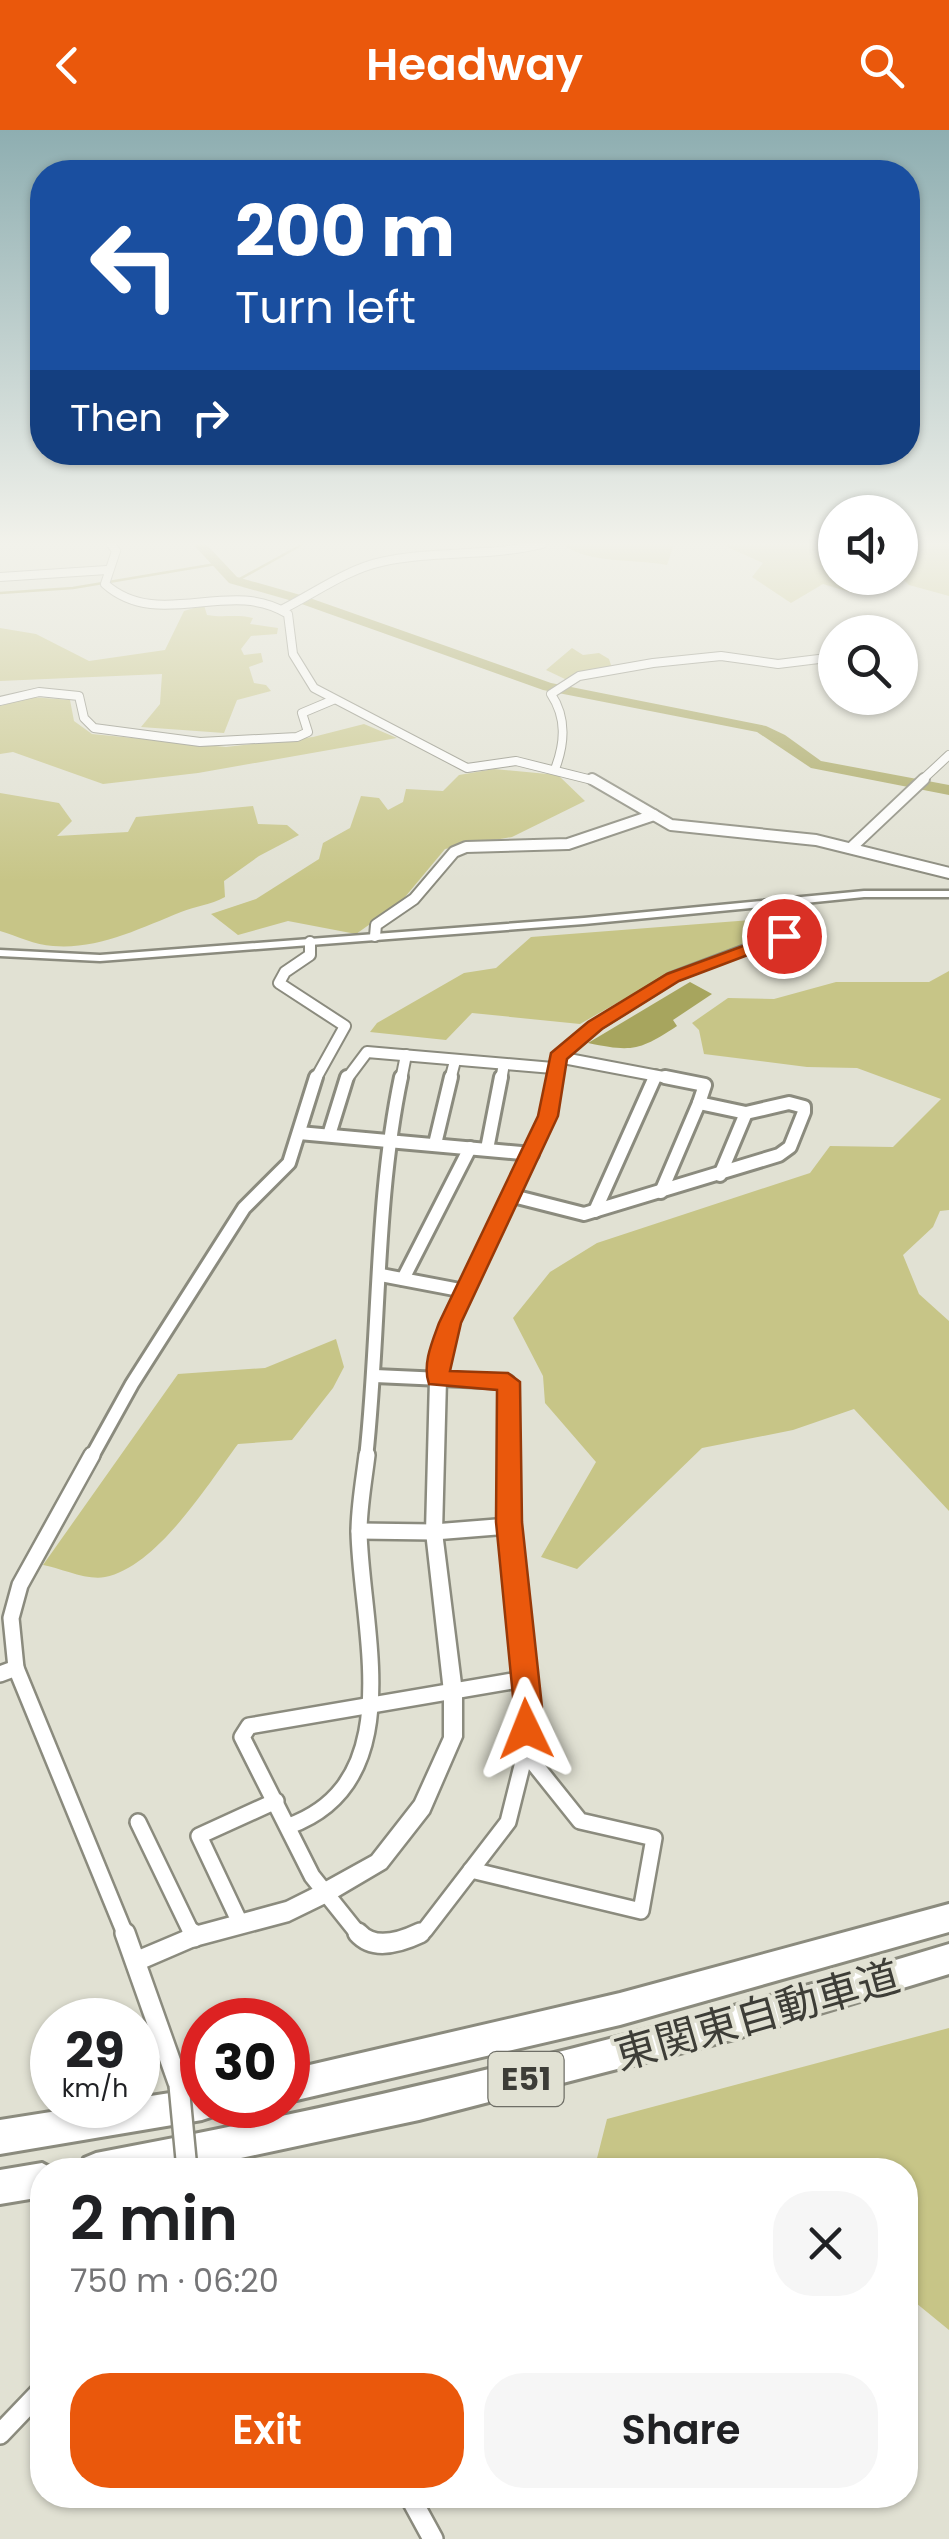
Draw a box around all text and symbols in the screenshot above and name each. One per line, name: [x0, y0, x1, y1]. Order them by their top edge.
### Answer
text: Headway: [366, 33, 583, 96]
icon: back: [40, 38, 95, 93]
icon: search: [854, 38, 909, 93]
text: 200 m: [235, 182, 455, 281]
icon: left: [70, 200, 200, 330]
text: Turn left: [235, 276, 416, 339]
icon: right: [183, 390, 238, 445]
text: Then: [70, 391, 163, 444]
map controls: [818, 495, 918, 715]
button: sound: [818, 495, 918, 595]
button: search: [818, 615, 918, 715]
pin: [742, 894, 827, 979]
icon: arrive: [757, 909, 812, 964]
position arrow: [474, 1677, 578, 1781]
street label: 東関東自動車道: [608, 1947, 907, 2084]
speed limit sign: 30: [180, 1998, 310, 2128]
text: 29: [65, 2015, 125, 2086]
road number: E51: [488, 2052, 564, 2106]
text: km/h: [62, 2071, 128, 2106]
text: 2 min: [70, 2177, 238, 2261]
button: close: [773, 2191, 878, 2296]
text: 750 m · 06:20: [70, 2258, 279, 2303]
button: Exit: [70, 2373, 464, 2488]
button: Share: [484, 2373, 878, 2488]

